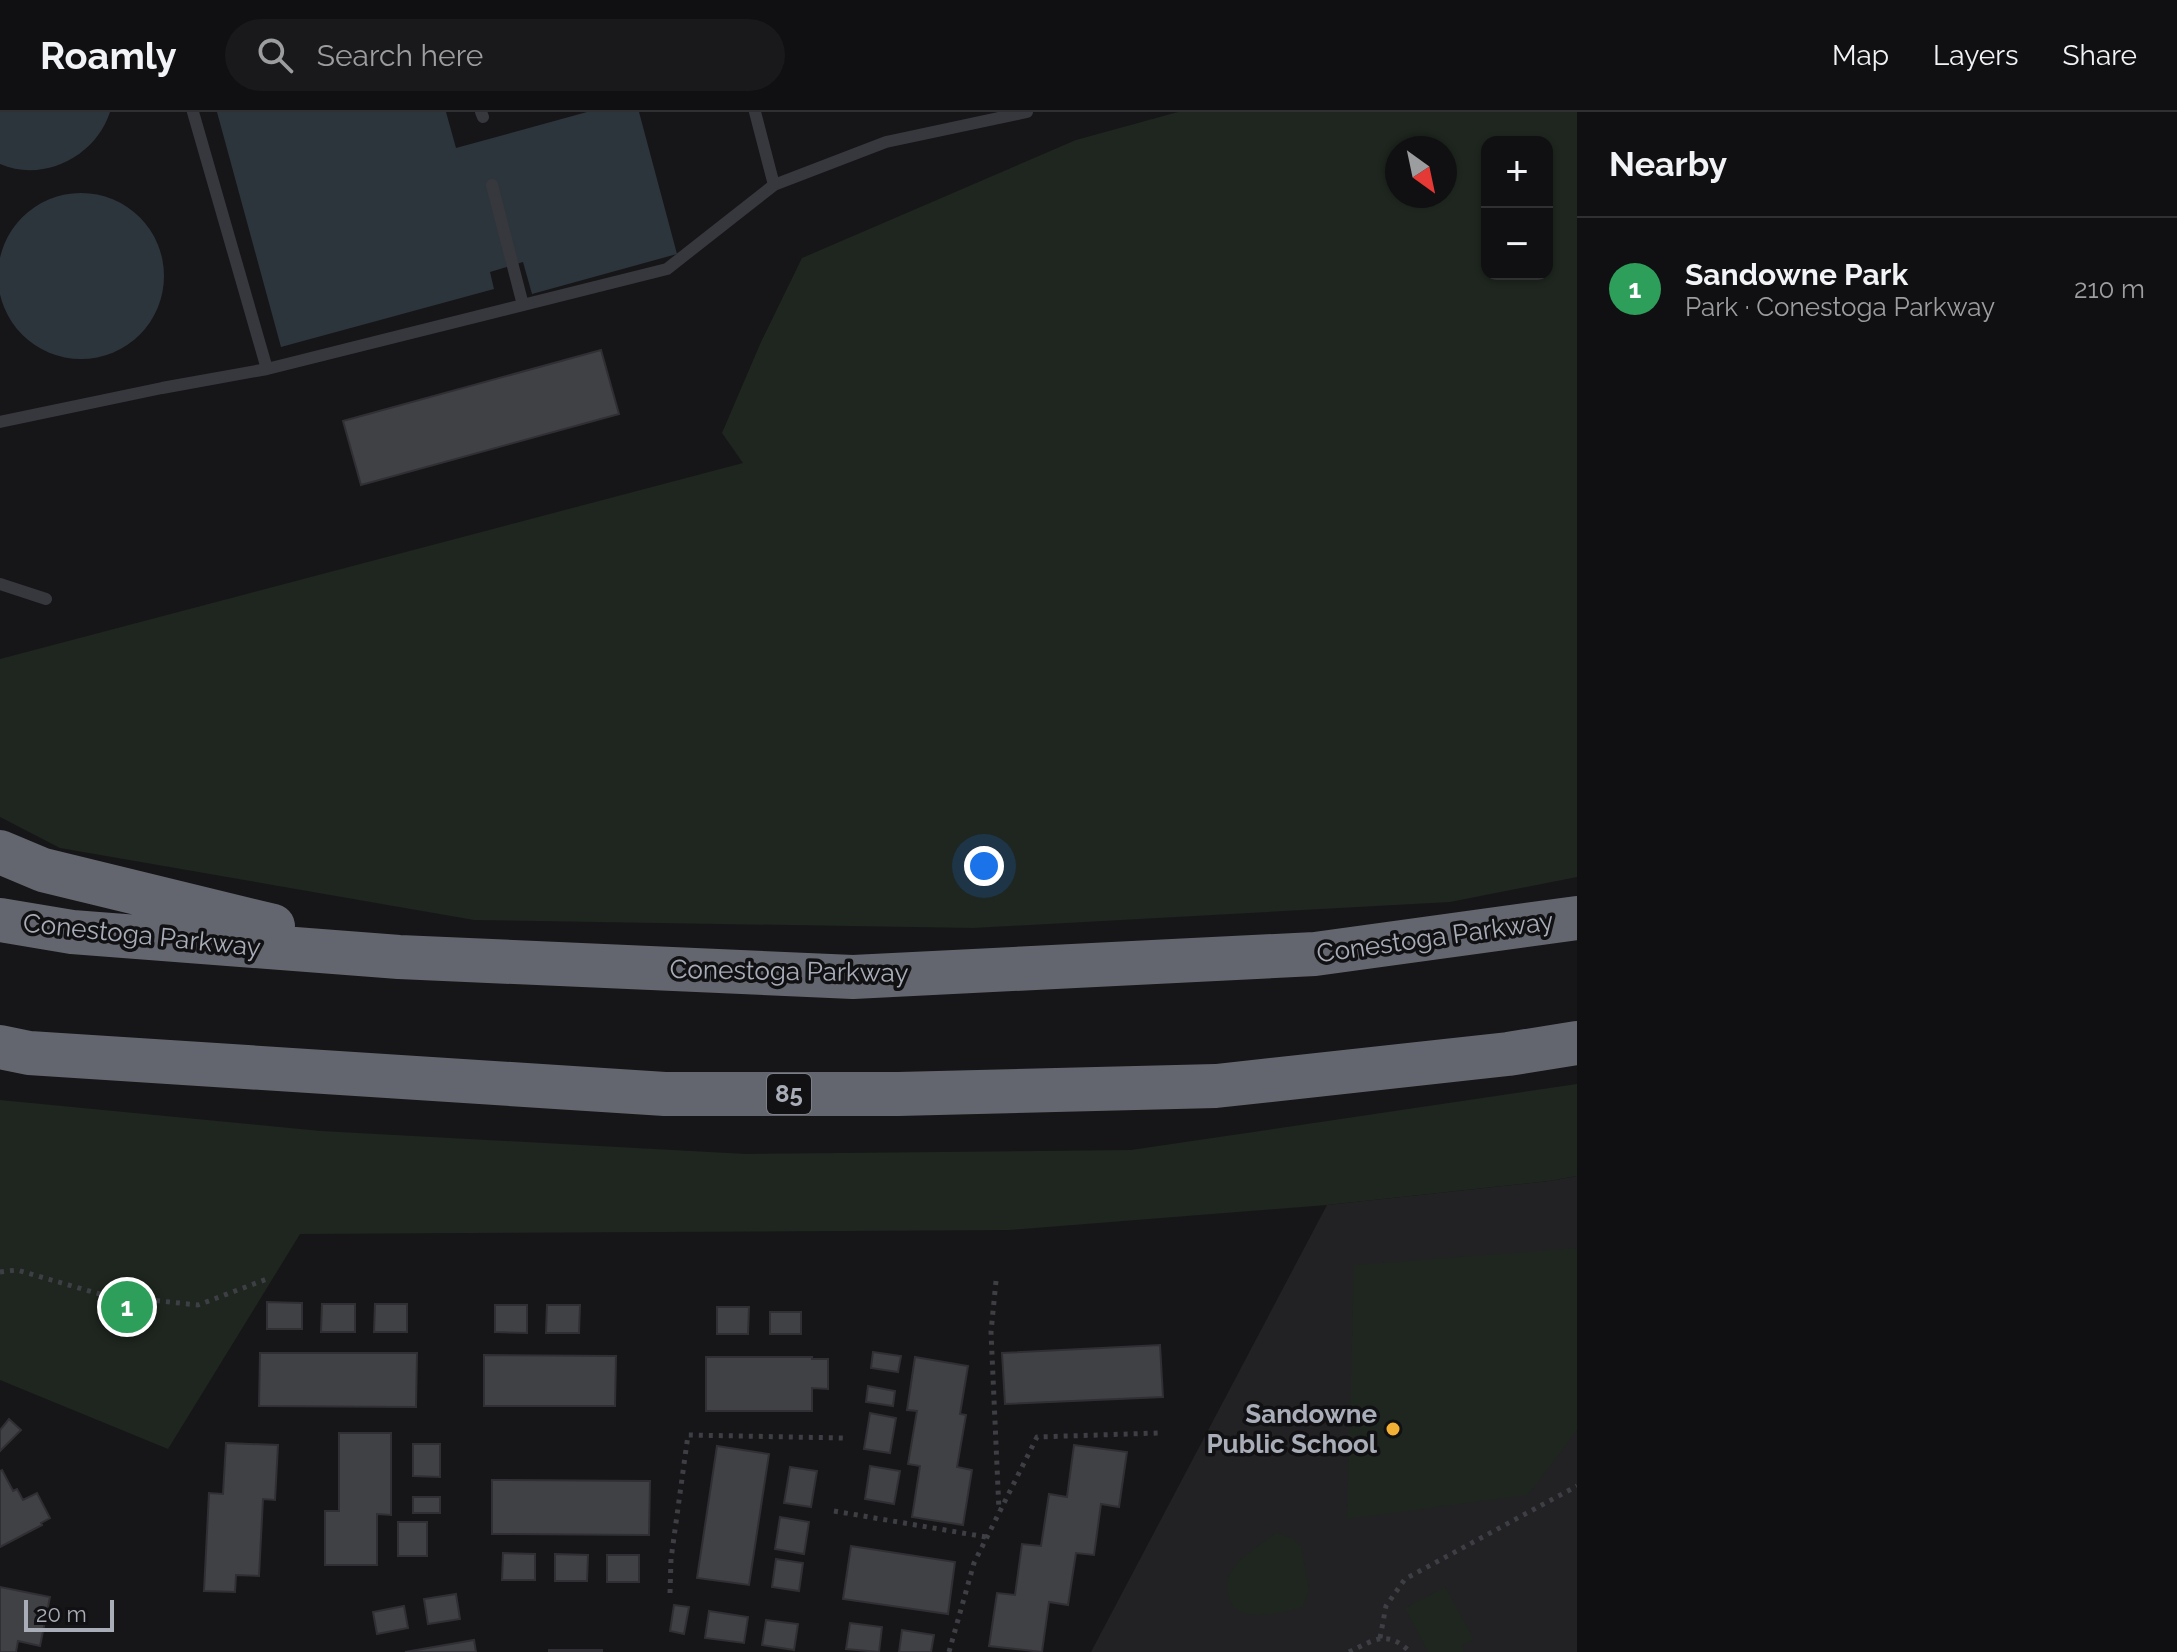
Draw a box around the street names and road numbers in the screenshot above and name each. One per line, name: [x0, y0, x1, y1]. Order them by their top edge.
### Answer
street label: Conestoga Parkway: [1315, 906, 1555, 968]
street label: Conestoga Parkway: [22, 908, 262, 962]
street label: Conestoga Parkway: [669, 954, 909, 988]
road number: 85: [767, 1074, 811, 1114]

